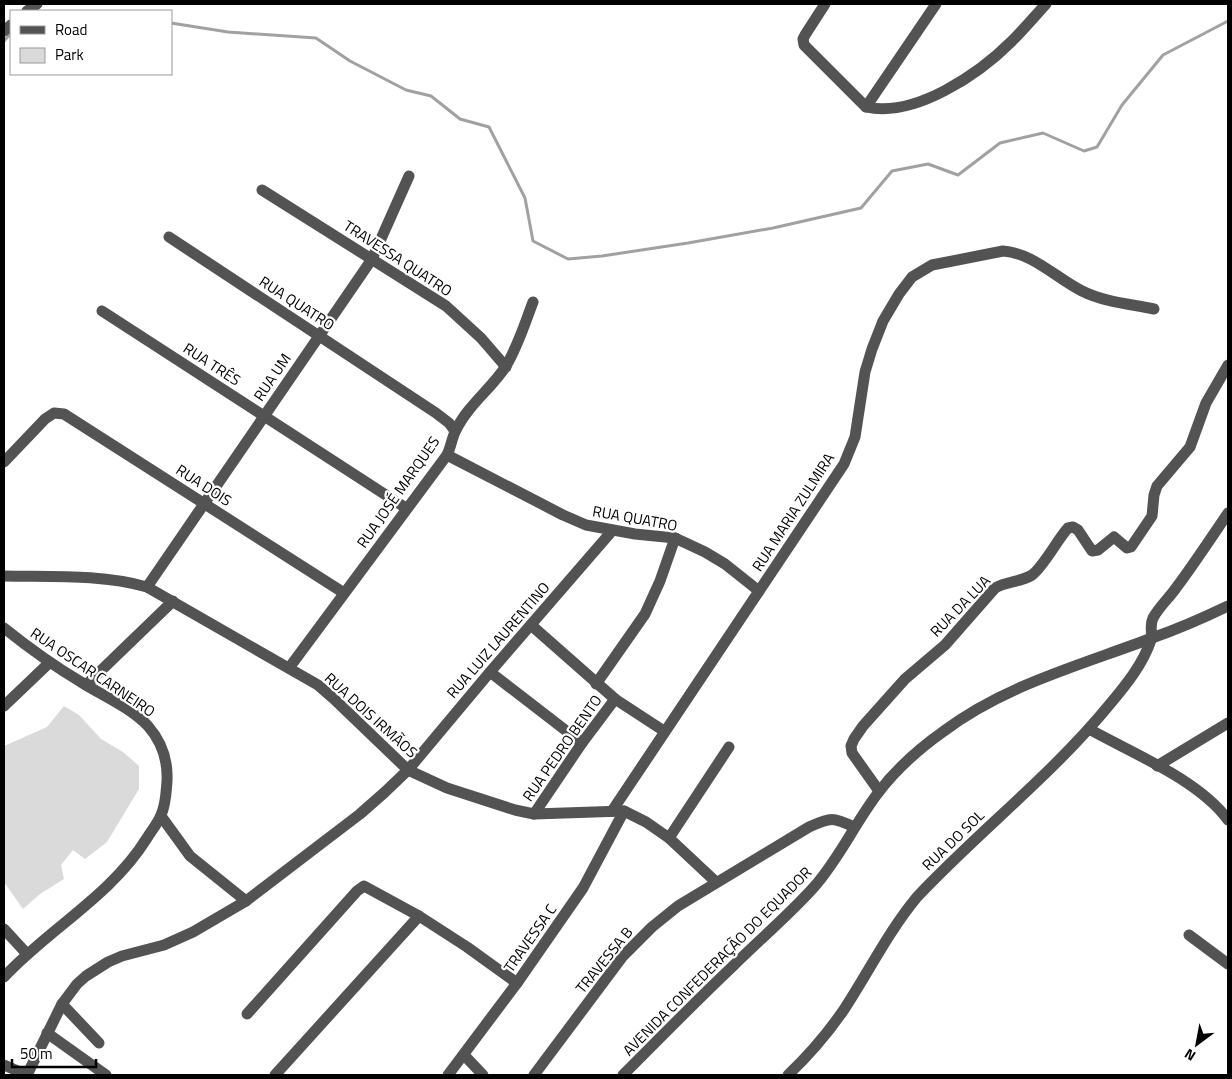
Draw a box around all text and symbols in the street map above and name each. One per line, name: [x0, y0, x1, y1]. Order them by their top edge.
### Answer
legend: [10, 10, 172, 75]
text: Road: [55, 18, 87, 41]
text: Park: [55, 43, 84, 66]
street label: TRAVESSA QUATRO: [339, 214, 457, 302]
street label: RUA QUATRO: [255, 270, 339, 336]
street label: RUA TRÊS: [179, 337, 245, 391]
street label: RUA UM: [248, 348, 296, 406]
street label: RUA JOSÉ MARQUES: [351, 431, 445, 553]
street label: RUA MARIA ZULMIRA: [746, 448, 840, 576]
street label: RUA DOIS: [172, 458, 236, 512]
street label: RUA QUATRO: [591, 499, 679, 537]
street label: RUA DA LUA: [925, 570, 995, 642]
street label: RUA LUIZ LAURENTINO: [441, 577, 555, 703]
street label: RUA OSCAR CARNEIRO: [26, 622, 160, 722]
street label: RUA DOIS IRMÃOS: [319, 667, 423, 763]
street label: RUA PEDRO BENTO: [517, 690, 607, 806]
street label: RUA DO SOL: [917, 804, 989, 876]
street label: AVENIDA CONFEDERAÇÃO DO EQUADOR: [617, 861, 817, 1061]
street label: TRAVESSA C: [498, 899, 562, 977]
street label: TRAVESSA B: [570, 922, 638, 998]
north arrow: [1172, 1019, 1222, 1069]
scale bar: [12, 1036, 96, 1068]
text: 50 m: [20, 1042, 53, 1065]
text: N: [1180, 1044, 1200, 1067]

